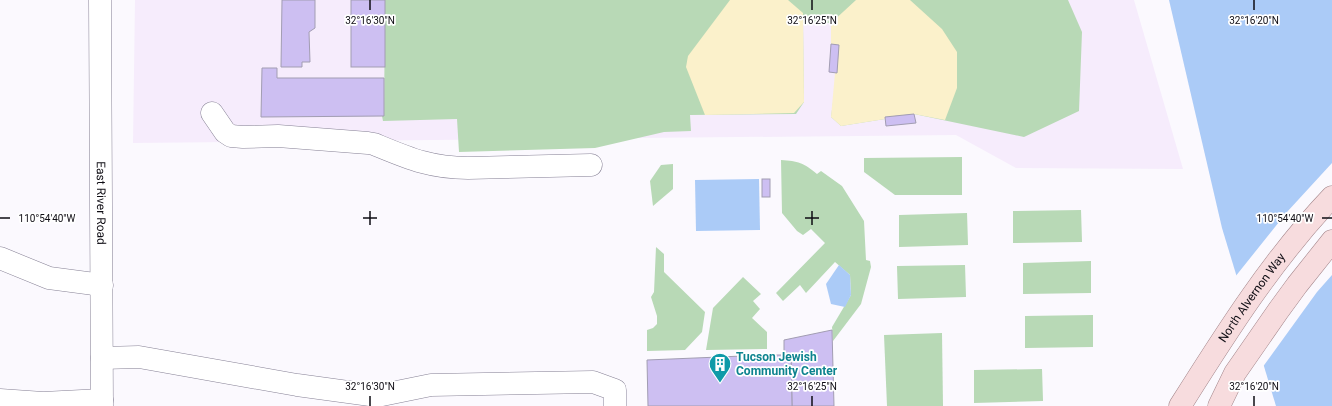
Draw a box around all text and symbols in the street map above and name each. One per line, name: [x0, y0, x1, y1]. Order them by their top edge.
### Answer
text: 32°16'30"N: [345, 15, 395, 26]
text: 32°16'25"N: [787, 15, 837, 26]
text: 32°16'20"N: [1229, 15, 1279, 26]
street label: East River Road: [94, 161, 108, 245]
text: 110°54'40"W: [19, 213, 76, 224]
text: 110°54'40"W: [1257, 213, 1314, 224]
street label: North Alvernon Way: [1216, 250, 1288, 345]
place label: Tucson Jewish Community Center: [736, 350, 838, 378]
building icon: Tucson Jewish Community Center: [707, 351, 733, 384]
text: 32°16'30"N: [345, 381, 395, 392]
text: 32°16'25"N: [787, 381, 837, 392]
text: 32°16'20"N: [1229, 381, 1279, 392]

